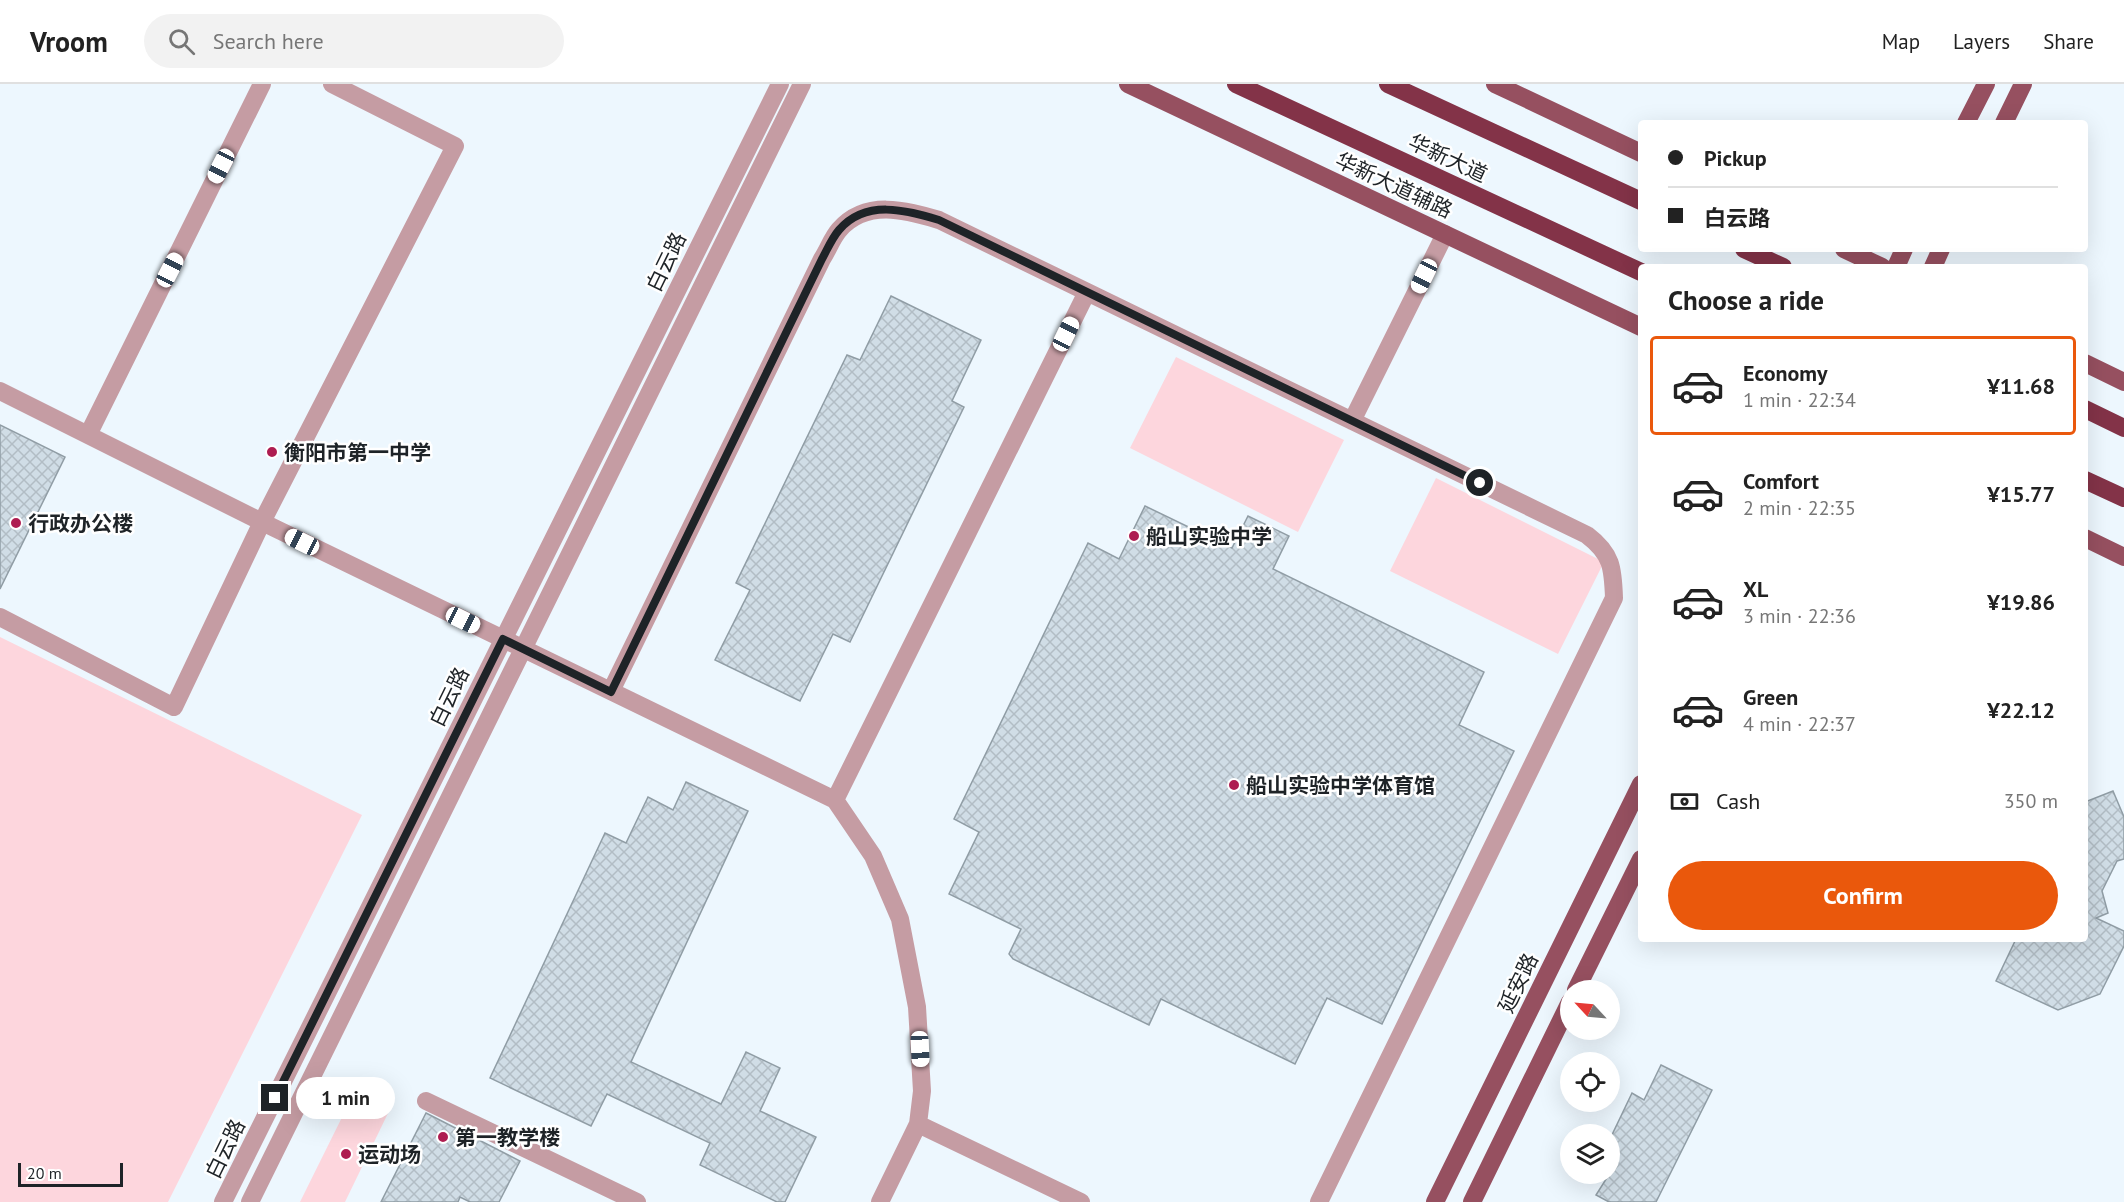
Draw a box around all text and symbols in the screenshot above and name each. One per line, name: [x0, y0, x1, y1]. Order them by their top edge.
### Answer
search box: [144, 14, 564, 68]
text: Vroom: [30, 23, 108, 60]
icon: search: [165, 25, 198, 58]
text: Search here: [213, 27, 324, 55]
text: Map: [1882, 28, 1920, 55]
text: Layers: [1953, 28, 2010, 55]
text: Share: [2043, 28, 2094, 55]
street label: 华新大道: [1404, 128, 1492, 188]
text: Pickup: [1704, 144, 1767, 172]
car: [205, 146, 237, 186]
street label: 华新大道辅路: [1331, 146, 1457, 224]
text: 白云路: [1704, 204, 1770, 232]
street label: 白云路: [640, 228, 692, 296]
car: [154, 250, 186, 290]
car: [1408, 256, 1440, 296]
text: Choose a ride: [1668, 283, 1824, 317]
car: [1050, 314, 1082, 354]
icon: car: [1671, 359, 1725, 413]
text: Economy: [1743, 359, 1827, 387]
text: ¥11.68: [1987, 372, 2055, 400]
text: 1 min · 22:34: [1743, 387, 1856, 413]
place label: 衡阳市第一中学: [284, 439, 431, 466]
marker: 衡阳市第一中学: [265, 445, 279, 459]
icon: car: [1671, 467, 1725, 521]
text: Comfort: [1743, 467, 1819, 495]
route start: [1466, 469, 1493, 496]
text: ¥15.77: [1987, 480, 2055, 508]
text: 2 min · 22:35: [1743, 495, 1856, 521]
place label: 行政办公楼: [28, 510, 133, 537]
marker: 行政办公楼: [9, 516, 23, 530]
place label: 船山实验中学: [1146, 523, 1272, 550]
car: [282, 526, 322, 558]
marker: 船山实验中学: [1127, 529, 1141, 543]
icon: car: [1671, 575, 1725, 629]
text: XL: [1743, 575, 1768, 603]
text: ¥19.86: [1987, 588, 2055, 616]
text: 3 min · 22:36: [1743, 603, 1856, 629]
car: [443, 604, 483, 636]
street label: 白云路: [423, 663, 475, 731]
icon: car: [1671, 683, 1725, 737]
text: Green: [1743, 683, 1798, 711]
text: ¥22.12: [1987, 696, 2055, 724]
text: 4 min · 22:37: [1743, 711, 1856, 737]
place label: 船山实验中学体育馆: [1246, 772, 1435, 799]
marker: 船山实验中学体育馆: [1227, 778, 1241, 792]
icon: cash: [1668, 785, 1701, 818]
text: Cash: [1716, 787, 1760, 815]
text: 350 m: [2004, 788, 2058, 814]
button: Confirm: [1668, 861, 2058, 930]
street label: 延安路: [1492, 949, 1544, 1017]
north arrow: [1560, 980, 1620, 1040]
map controls: [1560, 980, 1620, 1184]
car: [910, 1031, 930, 1067]
button: locate: [1560, 1052, 1620, 1112]
callout: 1 min: [296, 1077, 395, 1119]
route end: [261, 1084, 288, 1111]
text: 1 min: [321, 1085, 370, 1111]
street label: 白云路: [199, 1115, 251, 1183]
place label: 第一教学楼: [455, 1124, 560, 1151]
button: layers: [1560, 1124, 1620, 1184]
marker: 第一教学楼: [436, 1130, 450, 1144]
place label: 运动场: [358, 1141, 421, 1168]
marker: 运动场: [339, 1147, 353, 1161]
scale bar: [18, 1160, 123, 1188]
text: 20 m: [27, 1163, 62, 1183]

